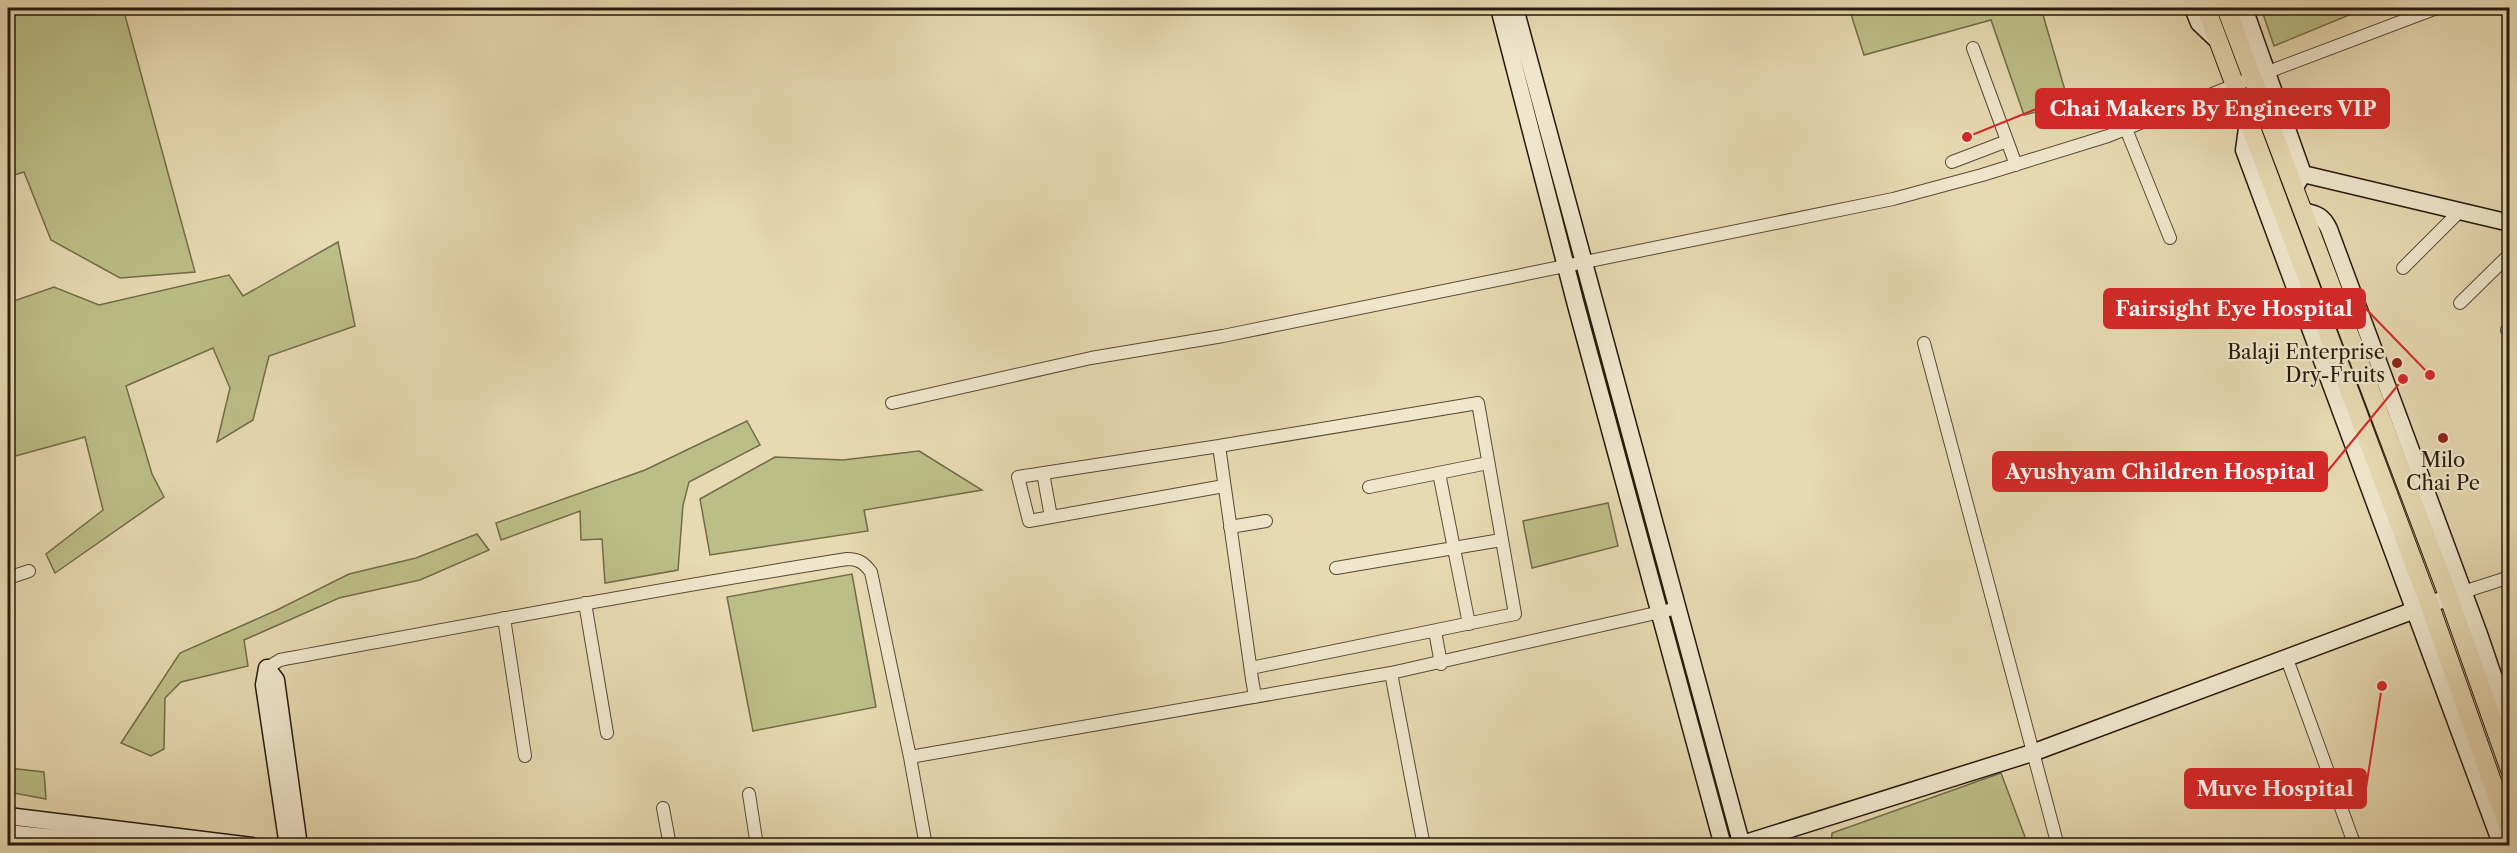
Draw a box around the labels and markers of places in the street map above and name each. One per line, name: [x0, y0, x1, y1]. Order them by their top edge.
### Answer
callout: Chai Makers By Engineers VIP: [2036, 89, 2389, 128]
callout: Fairsight Eye Hospital: [2104, 289, 2365, 328]
place label: Balaji Enterprise Dry-Fruits: [2227, 340, 2385, 387]
marker: Balaji Enterprise Dry-Fruits: [2390, 356, 2404, 370]
marker: Milo Chai Pe: [2436, 431, 2450, 445]
place label: Milo Chai Pe: [2406, 448, 2480, 495]
callout: Ayushyam Children Hospital: [1993, 452, 2327, 491]
callout: Muve Hospital: [2185, 769, 2366, 808]

